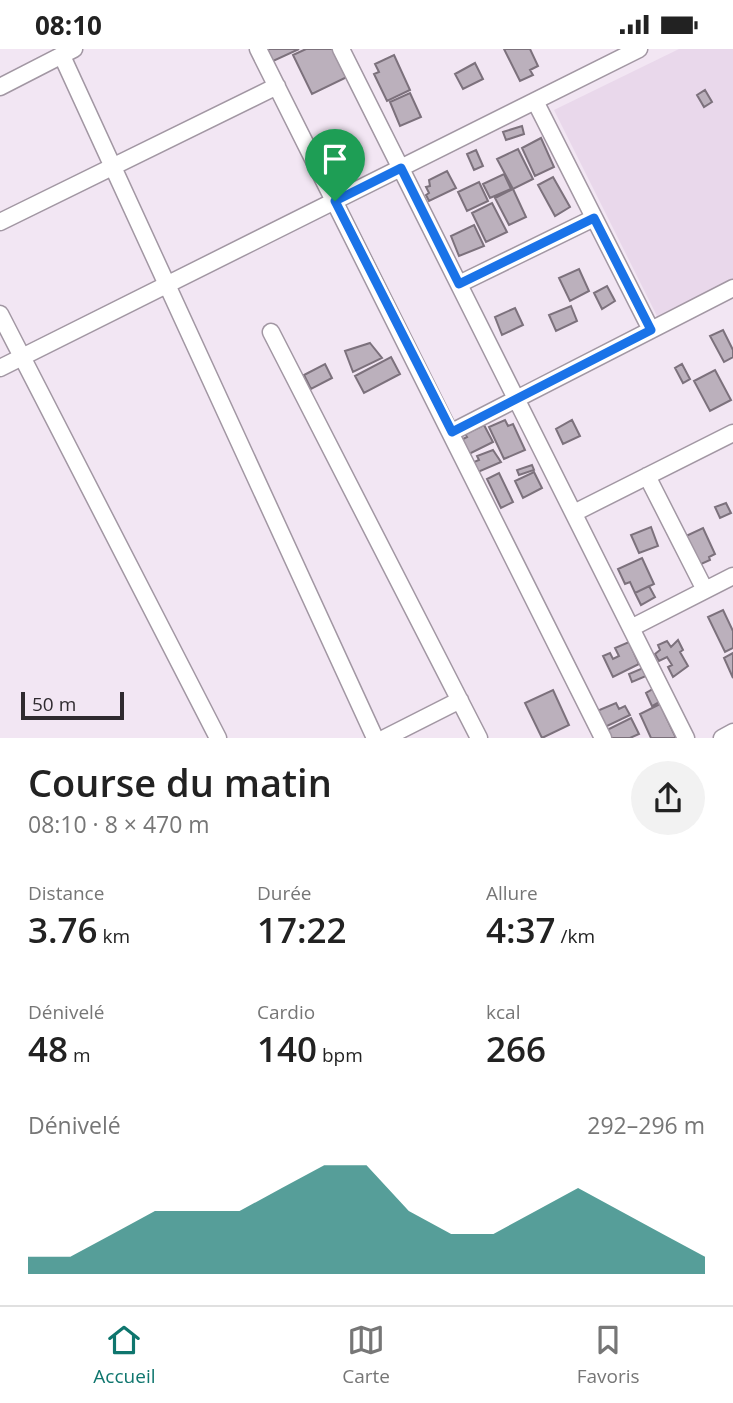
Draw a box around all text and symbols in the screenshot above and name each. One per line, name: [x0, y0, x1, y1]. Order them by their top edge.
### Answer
text: 08:10: [35, 7, 102, 43]
pin: [305, 129, 365, 201]
icon: arrive: [316, 140, 354, 178]
scale bar: [21, 689, 124, 721]
text: 50 m: [32, 691, 76, 717]
text: Course du matin: [28, 756, 332, 808]
button: share: [631, 761, 705, 835]
text: 08:10 · 8 × 470 m: [28, 808, 210, 840]
text: Distance: [28, 880, 104, 906]
text: Durée: [257, 880, 312, 906]
text: Allure: [486, 880, 538, 906]
text: 3.76: [28, 906, 98, 953]
text: 17:22: [257, 906, 347, 953]
text: 4:37: [486, 906, 556, 953]
text: km: [98, 923, 130, 949]
text: /km: [556, 923, 595, 949]
text: Dénivelé: [28, 999, 105, 1025]
text: Cardio: [257, 999, 315, 1025]
text: kcal: [486, 999, 520, 1025]
text: 48: [28, 1025, 68, 1072]
text: 140: [257, 1025, 317, 1072]
text: 266: [486, 1025, 546, 1072]
text: m: [68, 1042, 91, 1068]
text: bpm: [317, 1042, 363, 1068]
text: Dénivelé: [28, 1109, 121, 1141]
text: 292–296 m: [587, 1109, 705, 1141]
tab: Accueil: [93, 1321, 156, 1389]
tab: Carte: [342, 1321, 390, 1389]
tab: Favoris: [577, 1321, 640, 1389]

